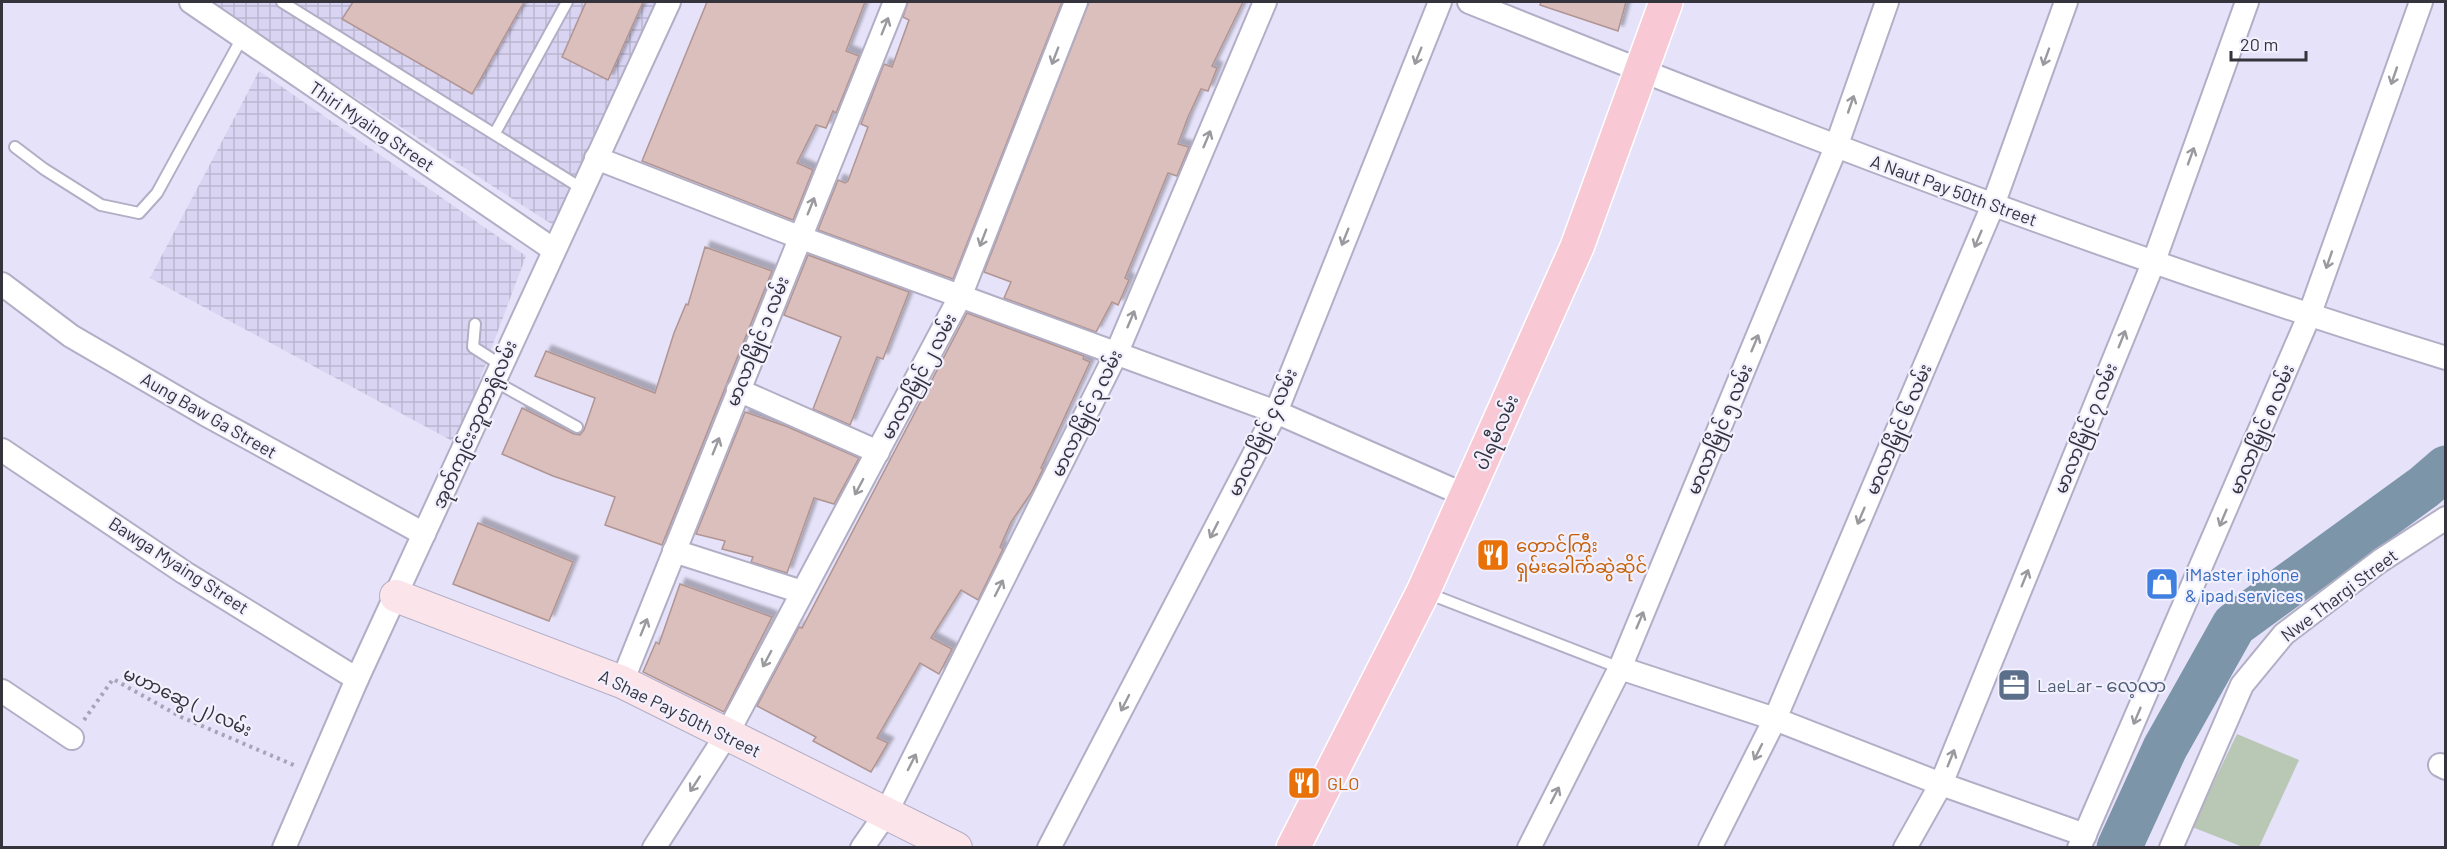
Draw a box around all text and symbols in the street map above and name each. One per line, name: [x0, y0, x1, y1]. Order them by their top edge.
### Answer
one-way arrow: [880, 17, 891, 36]
scale bar: [2231, 24, 2306, 62]
text: 20 m: [2240, 33, 2278, 55]
one-way arrow: [1048, 46, 1059, 65]
one-way arrow: [1412, 46, 1423, 65]
one-way arrow: [2040, 47, 2051, 65]
one-way arrow: [2388, 67, 2399, 85]
street label: Thiri Myaing Street: [305, 76, 439, 176]
one-way arrow: [1847, 95, 1858, 113]
one-way arrow: [1202, 130, 1213, 149]
one-way arrow: [2187, 147, 2198, 166]
street label: A Naut Pay 50th Street: [1868, 150, 2040, 230]
one-way arrow: [806, 198, 817, 216]
one-way arrow: [1339, 227, 1350, 246]
one-way arrow: [977, 228, 988, 246]
one-way arrow: [1972, 230, 1983, 248]
one-way arrow: [2323, 250, 2334, 269]
street label: မာလာမြိုင် ၁ လမ်း: [719, 272, 798, 411]
street label: မာလာမြိုင် ၂ လမ်း: [874, 308, 965, 445]
one-way arrow: [1127, 310, 1138, 328]
one-way arrow: [2117, 330, 2128, 348]
one-way arrow: [1750, 334, 1761, 352]
street label: အုတ်ကျင်းဘူတာရုံလမ်း: [426, 336, 526, 514]
street label: မာလာမြိုင် ၃ လမ်း: [1044, 345, 1131, 482]
street label: မာလာမြိုင် ၆ လမ်း: [1859, 359, 1940, 500]
street label: မာလာမြိုင် ၇ လမ်း: [2047, 359, 2126, 498]
street label: မာလာမြိုင် ၅ လမ်း: [1680, 360, 1761, 499]
street label: မာလာမြိုင် ၈ လမ်း: [2222, 360, 2303, 499]
street label: မာလာမြိုင် ၄ လမ်း: [1221, 364, 1306, 502]
street label: Aung Baw Ga Street: [137, 367, 281, 463]
street label: ပါရမီလမ်း: [1468, 390, 1527, 475]
one-way arrow: [711, 437, 722, 456]
one-way arrow: [853, 478, 865, 495]
one-way arrow: [1855, 506, 1866, 524]
one-way arrow: [2216, 509, 2227, 527]
street label: Bawga Myaing Street: [105, 512, 253, 618]
one-way arrow: [1208, 520, 1220, 538]
place label: တောင်ကြီး ရှမ်းခေါက်ဆွဲဆိုင်: [1516, 532, 1647, 582]
restaurant icon: တောင်ကြီး ရှမ်းခေါက်ဆွဲဆိုင်: [1475, 537, 1511, 573]
street label: Nwe Thargi Street: [2276, 544, 2402, 646]
place label: iMaster iphone & ipad services: [2185, 563, 2303, 606]
shop icon: iMaster iphone & ipad services: [2144, 566, 2180, 602]
one-way arrow: [2020, 569, 2031, 587]
one-way arrow: [993, 580, 1005, 597]
one-way arrow: [1635, 611, 1646, 630]
one-way arrow: [639, 619, 650, 637]
one-way arrow: [761, 650, 773, 667]
street label: မဟာဆွေ (၂) လမ်း: [118, 661, 256, 745]
street label: A Shae Pay 50th Street: [596, 664, 764, 762]
office icon: LaeLar - လေ့လာ: [1996, 667, 2032, 703]
place label: LaeLar - လေ့လာ: [2037, 674, 2166, 698]
one-way arrow: [1118, 693, 1130, 711]
one-way arrow: [2131, 707, 2142, 725]
one-way arrow: [1752, 743, 1764, 761]
one-way arrow: [1946, 750, 1957, 768]
one-way arrow: [906, 754, 918, 772]
restaurant icon: GLO: [1286, 765, 1322, 801]
place label: GLO: [1327, 772, 1359, 794]
one-way arrow: [689, 775, 701, 791]
one-way arrow: [1550, 787, 1561, 805]

